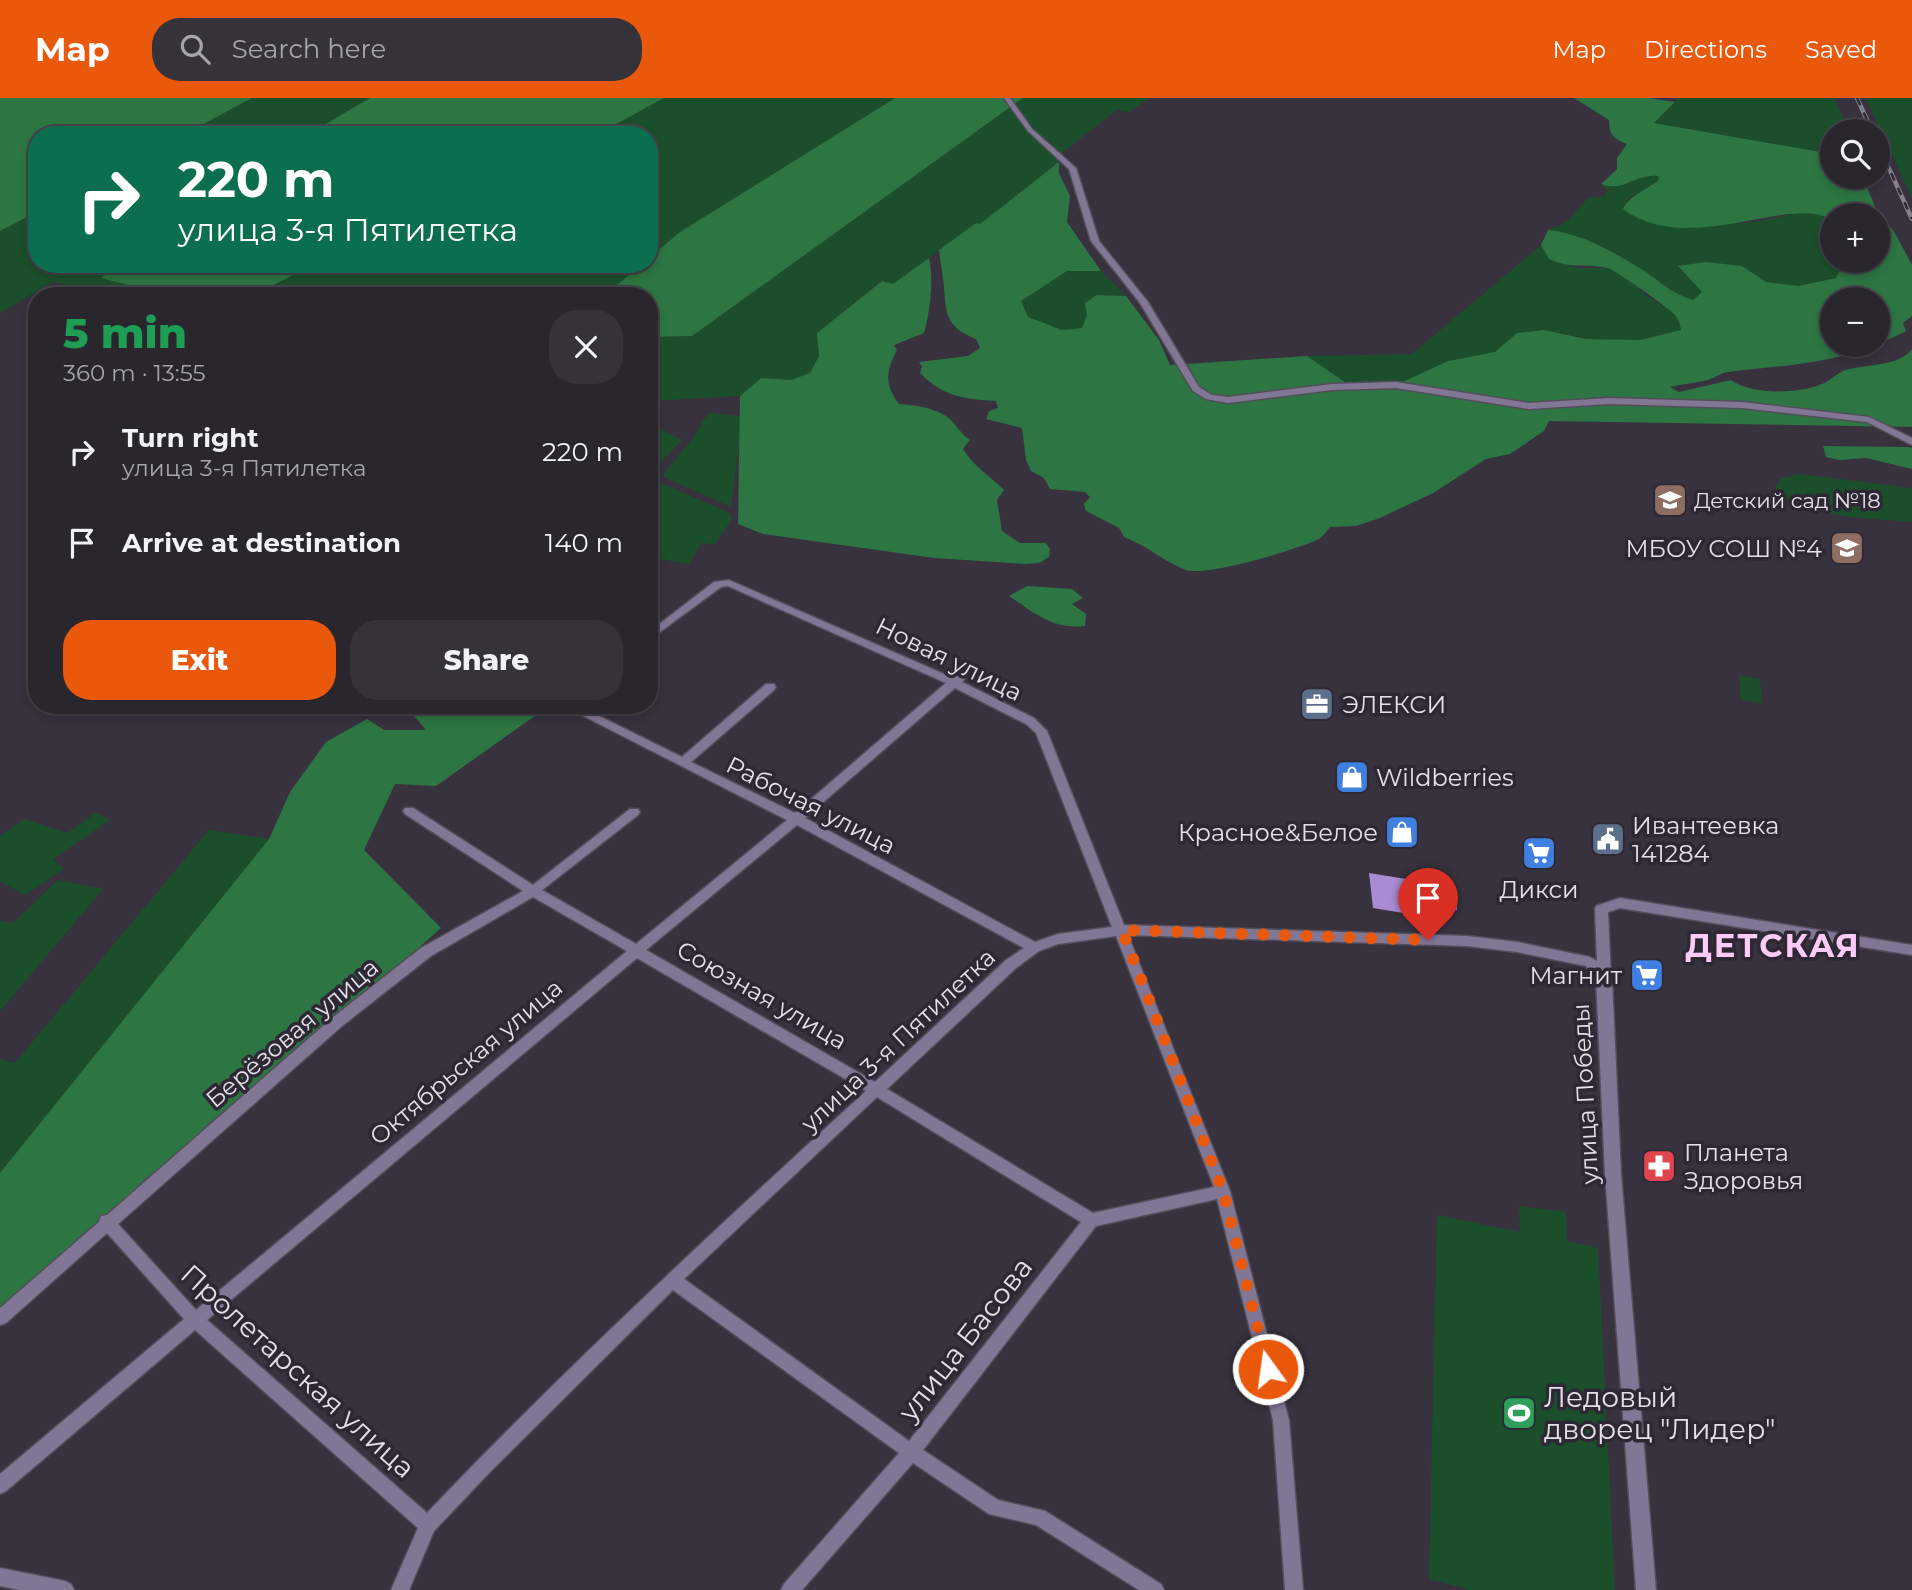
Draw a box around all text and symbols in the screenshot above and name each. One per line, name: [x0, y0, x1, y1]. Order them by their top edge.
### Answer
search box: [152, 18, 642, 81]
text: Map: [35, 29, 110, 69]
icon: search: [176, 30, 214, 68]
text: Search here: [232, 33, 386, 65]
text: Map: [1553, 35, 1606, 64]
text: Directions: [1644, 35, 1767, 64]
text: Saved: [1805, 35, 1877, 64]
map controls: [1820, 119, 1890, 357]
button: search: [1820, 119, 1890, 189]
text: 220 m: [178, 150, 334, 209]
icon: right: [63, 154, 154, 245]
button: +: [1820, 203, 1890, 273]
text: улица 3-я Пятилетка: [178, 210, 518, 249]
button: −: [1820, 287, 1890, 357]
text: 5 min: [63, 307, 187, 359]
button: close: [549, 310, 623, 384]
text: 360 m · 13:55: [63, 359, 206, 387]
text: Turn right: [122, 422, 258, 454]
icon: right: [63, 433, 101, 471]
text: 220 m: [542, 436, 623, 468]
text: улица 3-я Пятилетка: [122, 454, 366, 482]
school or university icon: Детский сад №18: [1651, 481, 1689, 519]
place label: Детский сад №18: [1694, 488, 1881, 513]
icon: arrive: [63, 524, 101, 562]
text: Arrive at destination: [122, 527, 401, 559]
text: 140 m: [545, 527, 623, 559]
school or university icon: МБОУ СОШ №4: [1828, 529, 1866, 567]
place label: МБОУ СОШ №4: [1625, 534, 1822, 563]
street label: Новая улица: [871, 611, 1027, 707]
button: Exit: [63, 620, 336, 700]
button: Share: [350, 620, 623, 700]
office icon: ЭЛЕКСИ: [1298, 685, 1336, 723]
place label: ЭЛЕКСИ: [1342, 690, 1446, 719]
street label: Рабочая улица: [722, 750, 900, 860]
shop icon: Wildberries: [1333, 758, 1371, 796]
place label: Wildberries: [1376, 763, 1514, 792]
place label: Ивантеевка 141284: [1632, 811, 1779, 868]
shop icon: Красное&Белое: [1383, 813, 1421, 851]
place label: Красное&Белое: [1178, 818, 1378, 847]
public building icon: Ивантеевка 141284: [1589, 820, 1627, 858]
supermarket icon: Дикси: [1520, 834, 1558, 872]
pin: [1398, 868, 1458, 940]
place label: Дикси: [1499, 875, 1579, 904]
icon: arrive: [1409, 879, 1447, 917]
district label: ДЕТСКАЯ: [1685, 926, 1861, 965]
street label: Союзная улица: [672, 935, 852, 1055]
street label: улица 3-я Пятилетка: [794, 942, 1001, 1138]
street label: Берёзовая улица: [200, 952, 384, 1114]
supermarket icon: Магнит: [1628, 956, 1666, 994]
place label: Магнит: [1529, 961, 1623, 990]
street label: Октябрьская улица: [364, 973, 568, 1151]
street label: улица Победы: [1566, 1003, 1604, 1186]
place label: Планета Здоровья: [1684, 1138, 1803, 1195]
pharmacy icon: Планета Здоровья: [1640, 1147, 1678, 1185]
street label: улица Басова: [890, 1250, 1039, 1428]
street label: Пролетарская улица: [174, 1257, 422, 1485]
position arrow: [1231, 1332, 1305, 1406]
place label: Ледовый дворец "Лидер": [1544, 1380, 1775, 1446]
sports icon: Ледовый дворец "Лидер": [1500, 1394, 1538, 1432]

